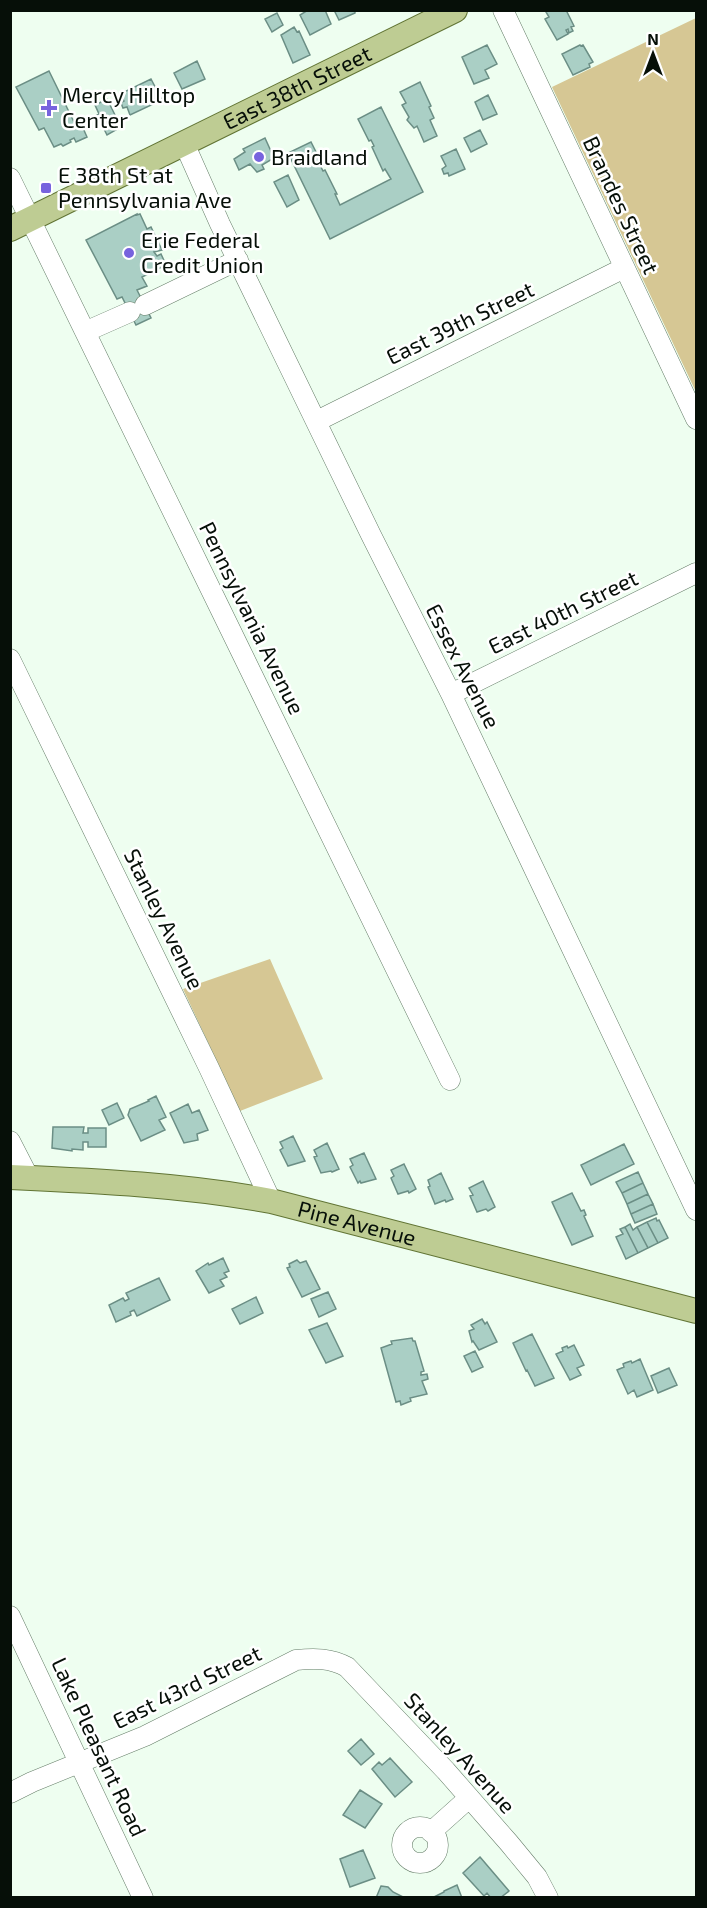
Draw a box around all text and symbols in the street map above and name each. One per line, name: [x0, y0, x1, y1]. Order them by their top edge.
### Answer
north arrow: [623, 24, 683, 84]
text: N: [647, 29, 659, 48]
street label: East 38th Street: [218, 39, 375, 134]
place label: Mercy Hilltop Center: [62, 81, 195, 132]
marker: Mercy Hilltop Center: [40, 99, 58, 117]
street label: Brandes Street: [579, 132, 665, 278]
place label: Braidland: [271, 143, 368, 169]
marker: Braidland: [252, 150, 266, 164]
place label: E 38th St at Pennsylvania Ave: [58, 161, 232, 212]
marker: E 38th St at Pennsylvania Ave: [39, 181, 53, 195]
place label: Erie Federal Credit Union: [141, 226, 263, 277]
marker: Erie Federal Credit Union: [122, 246, 136, 260]
street label: East 39th Street: [382, 275, 538, 369]
street label: Pennsylvania Avenue: [195, 517, 311, 718]
street label: East 40th Street: [484, 564, 641, 658]
street label: Essex Avenue: [421, 599, 506, 732]
street label: Stanley Avenue: [120, 844, 210, 993]
street label: Pine Avenue: [295, 1194, 419, 1250]
street label: East 43rd Street: [108, 1639, 265, 1733]
street label: Lake Pleasant Road: [47, 1653, 153, 1840]
street label: Stanley Avenue: [400, 1687, 522, 1818]

